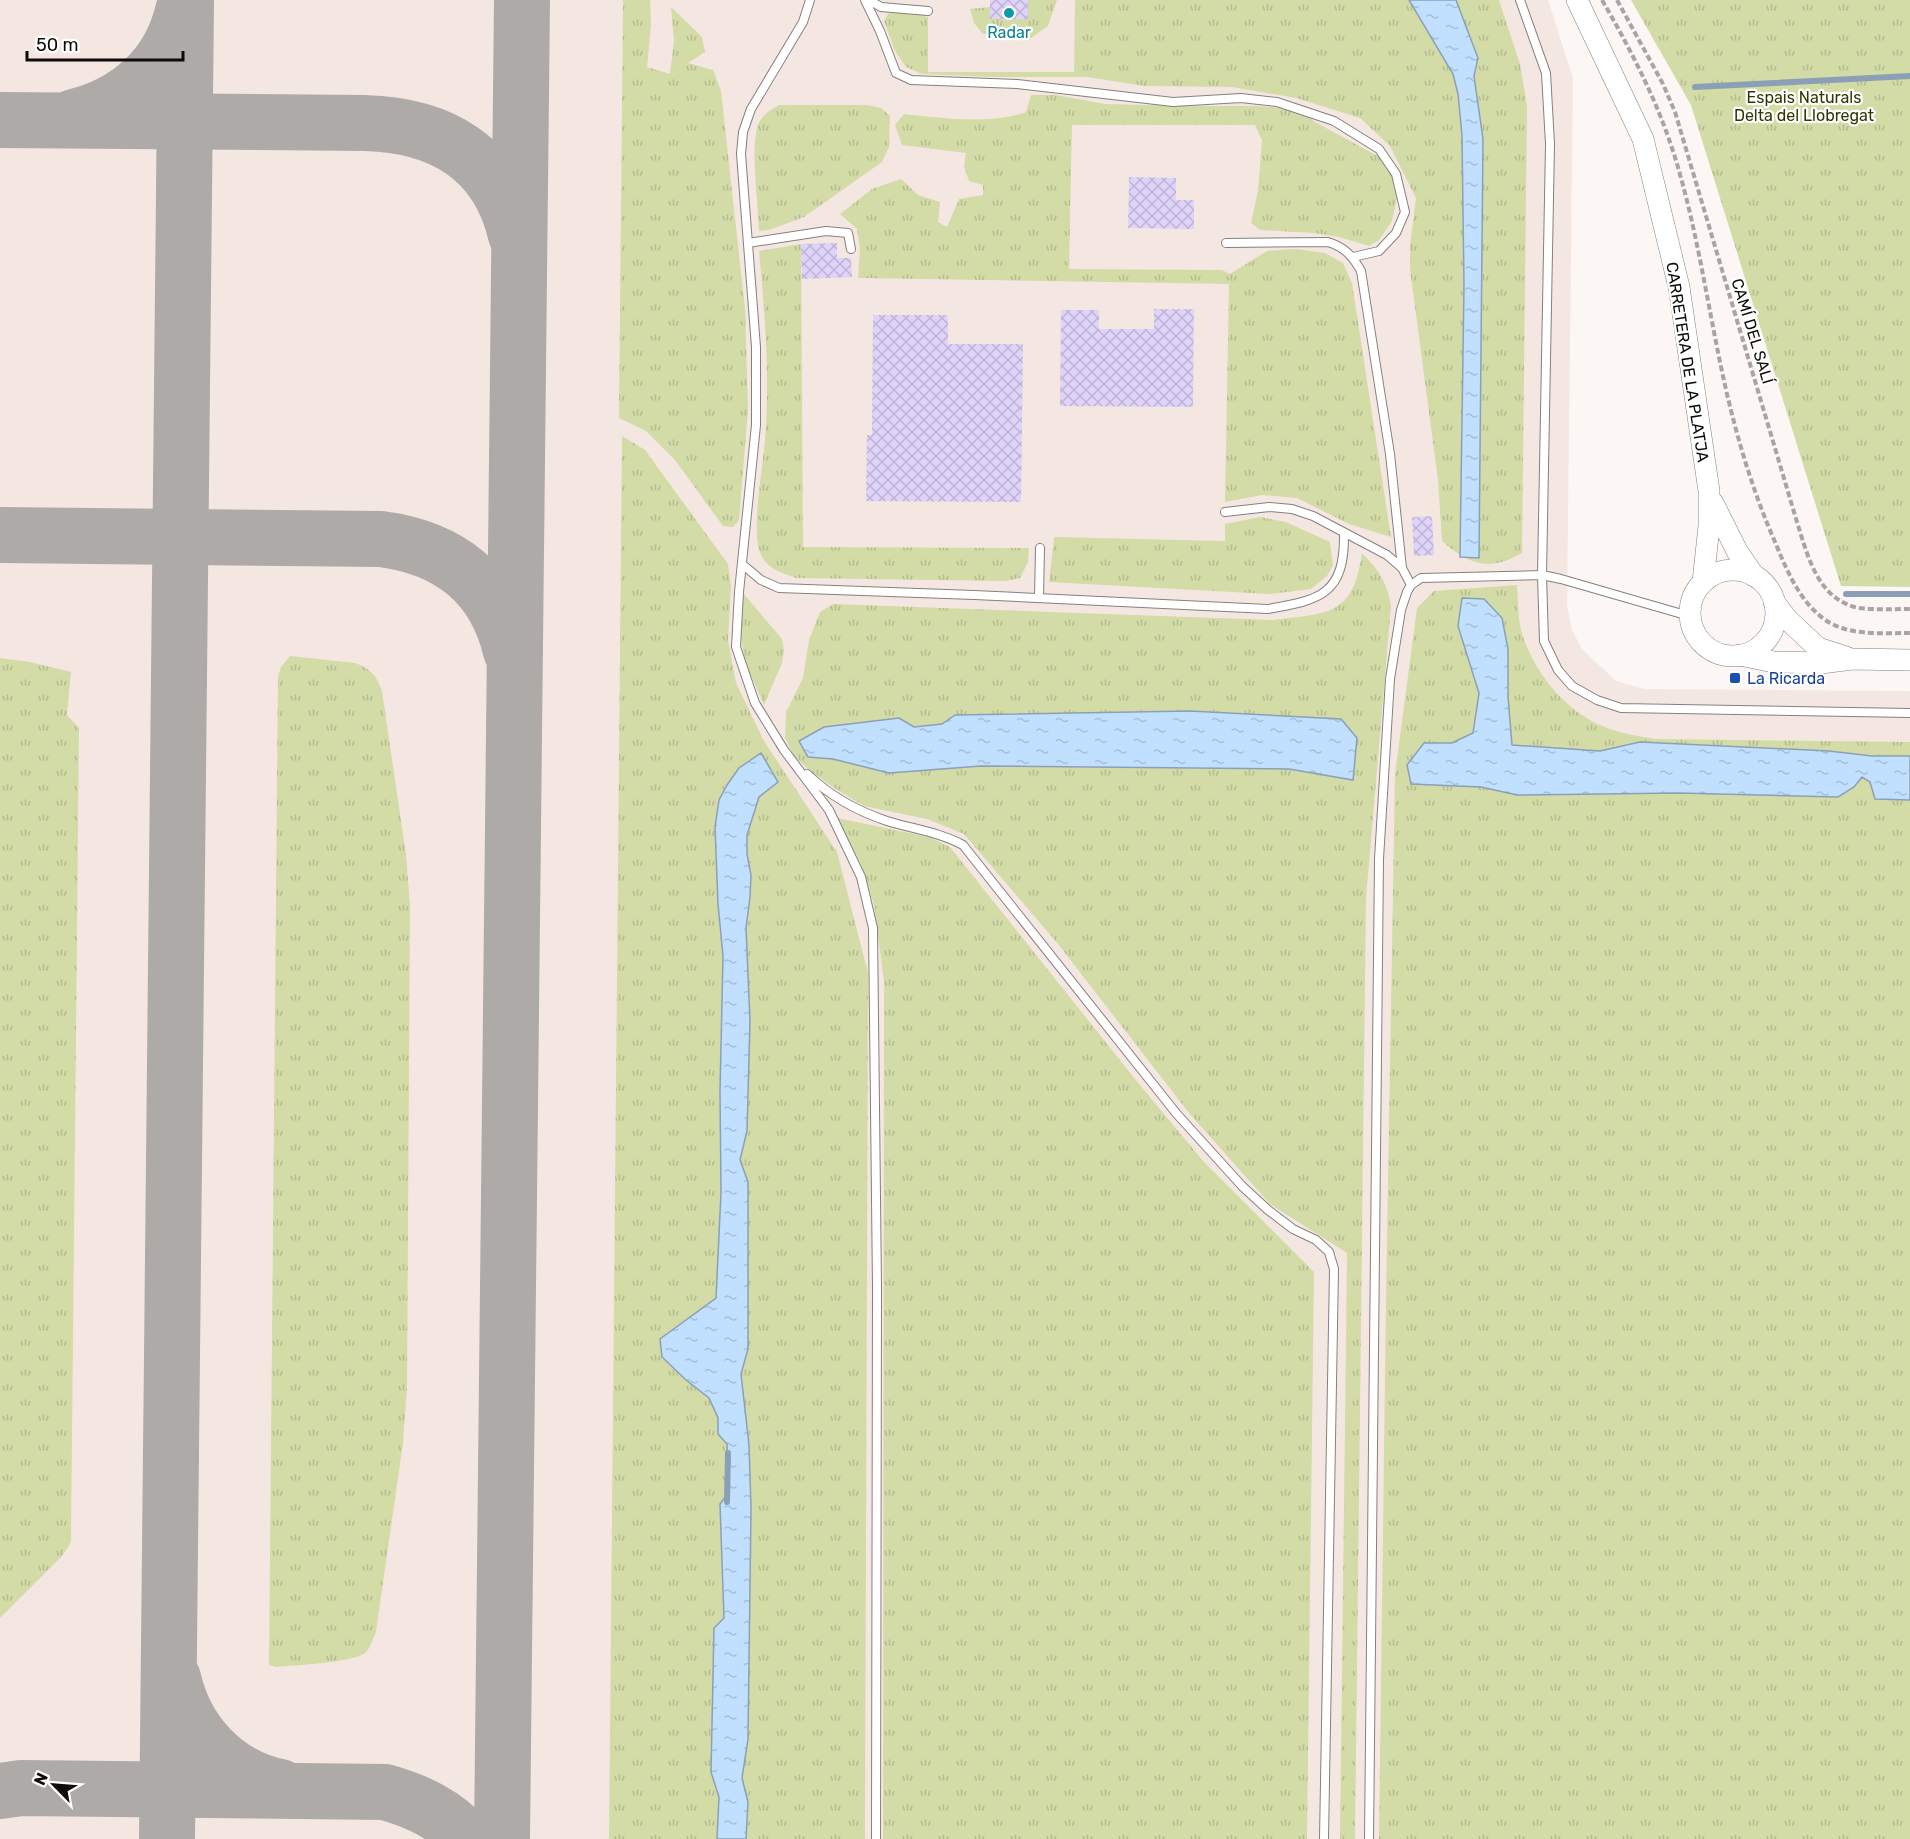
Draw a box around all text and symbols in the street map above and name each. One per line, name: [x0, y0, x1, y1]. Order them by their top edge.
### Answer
marker: Radar: [1002, 6, 1016, 20]
place label: Radar: [987, 23, 1031, 42]
scale bar: [27, 24, 183, 62]
text: 50 m: [36, 34, 79, 56]
park label: Espais Naturals Delta del Llobregat: [1734, 88, 1874, 125]
street label: CARRETERA DE LA PLATJA: [1662, 261, 1713, 464]
street label: CAMÍ DEL SALÍ: [1727, 276, 1778, 387]
place label: La Ricarda: [1747, 669, 1825, 688]
marker: La Ricarda: [1728, 671, 1742, 685]
north arrow: [24, 1755, 84, 1815]
text: N: [30, 1770, 52, 1788]

